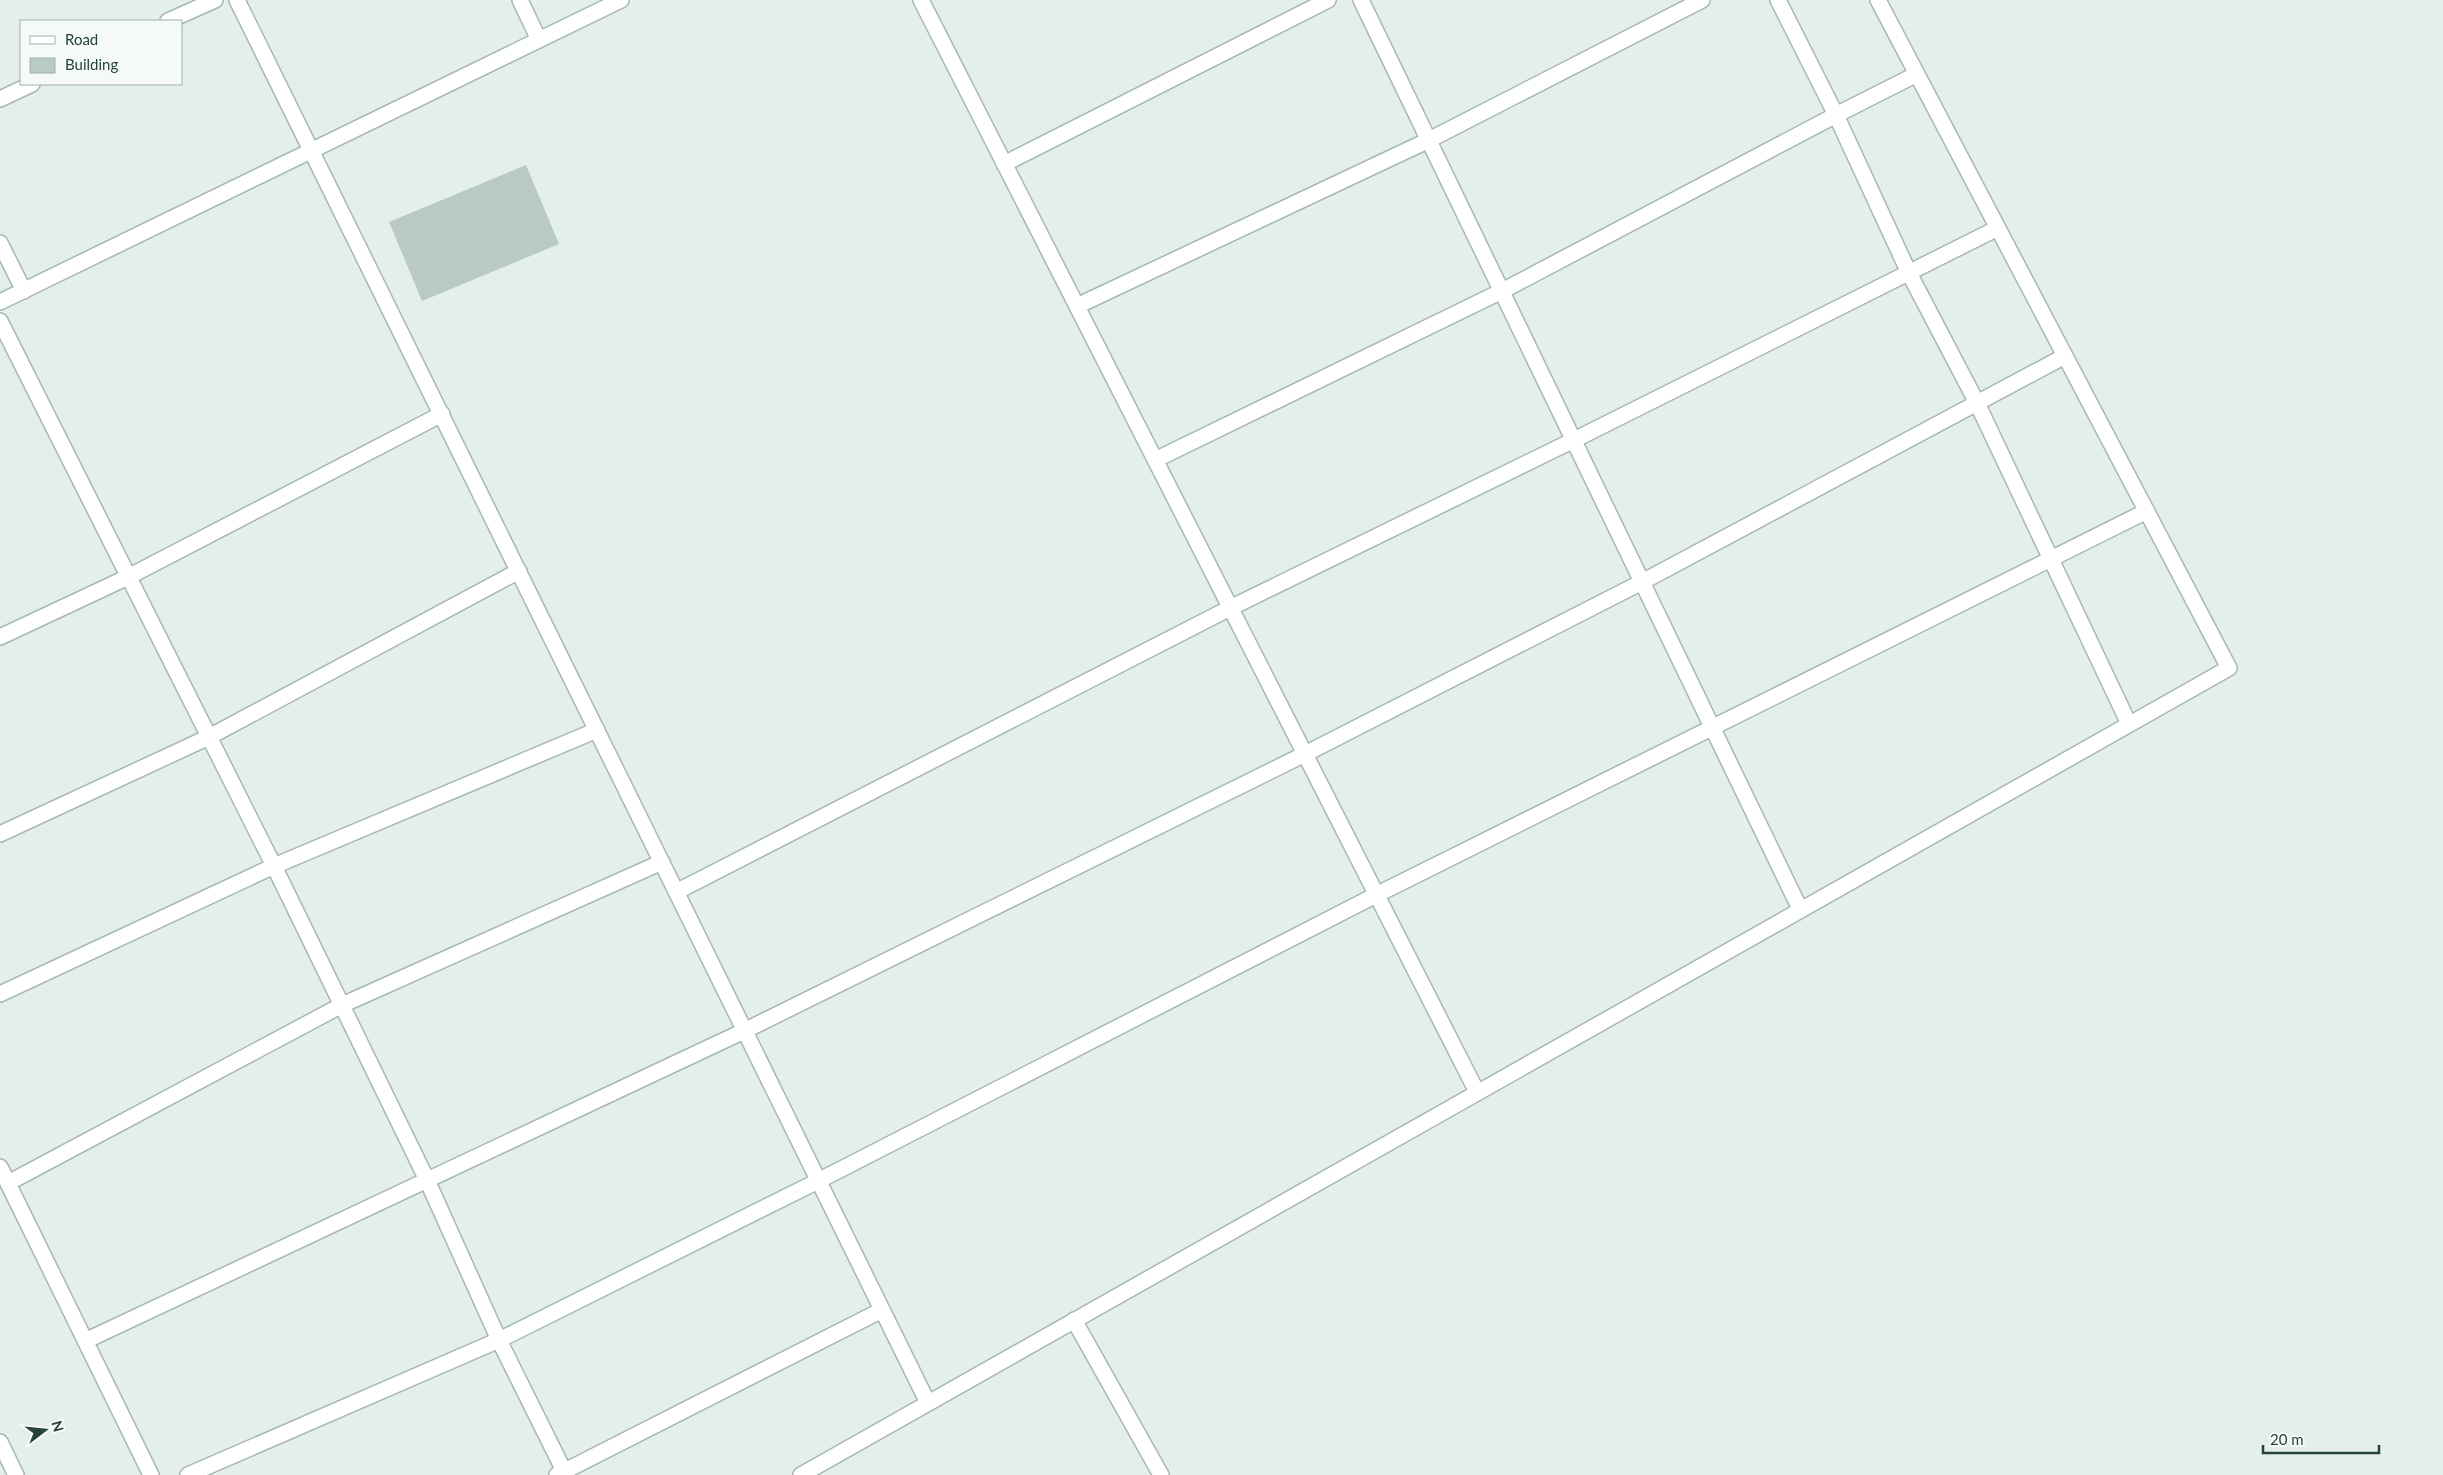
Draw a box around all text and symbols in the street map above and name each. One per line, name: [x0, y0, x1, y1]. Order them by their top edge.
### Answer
legend: [20, 20, 182, 85]
text: Road: [65, 30, 98, 48]
text: Building: [65, 55, 118, 73]
north arrow: [20, 1405, 70, 1455]
text: N: [48, 1419, 68, 1434]
scale bar: [2263, 1422, 2379, 1454]
text: 20 m: [2270, 1430, 2304, 1448]

